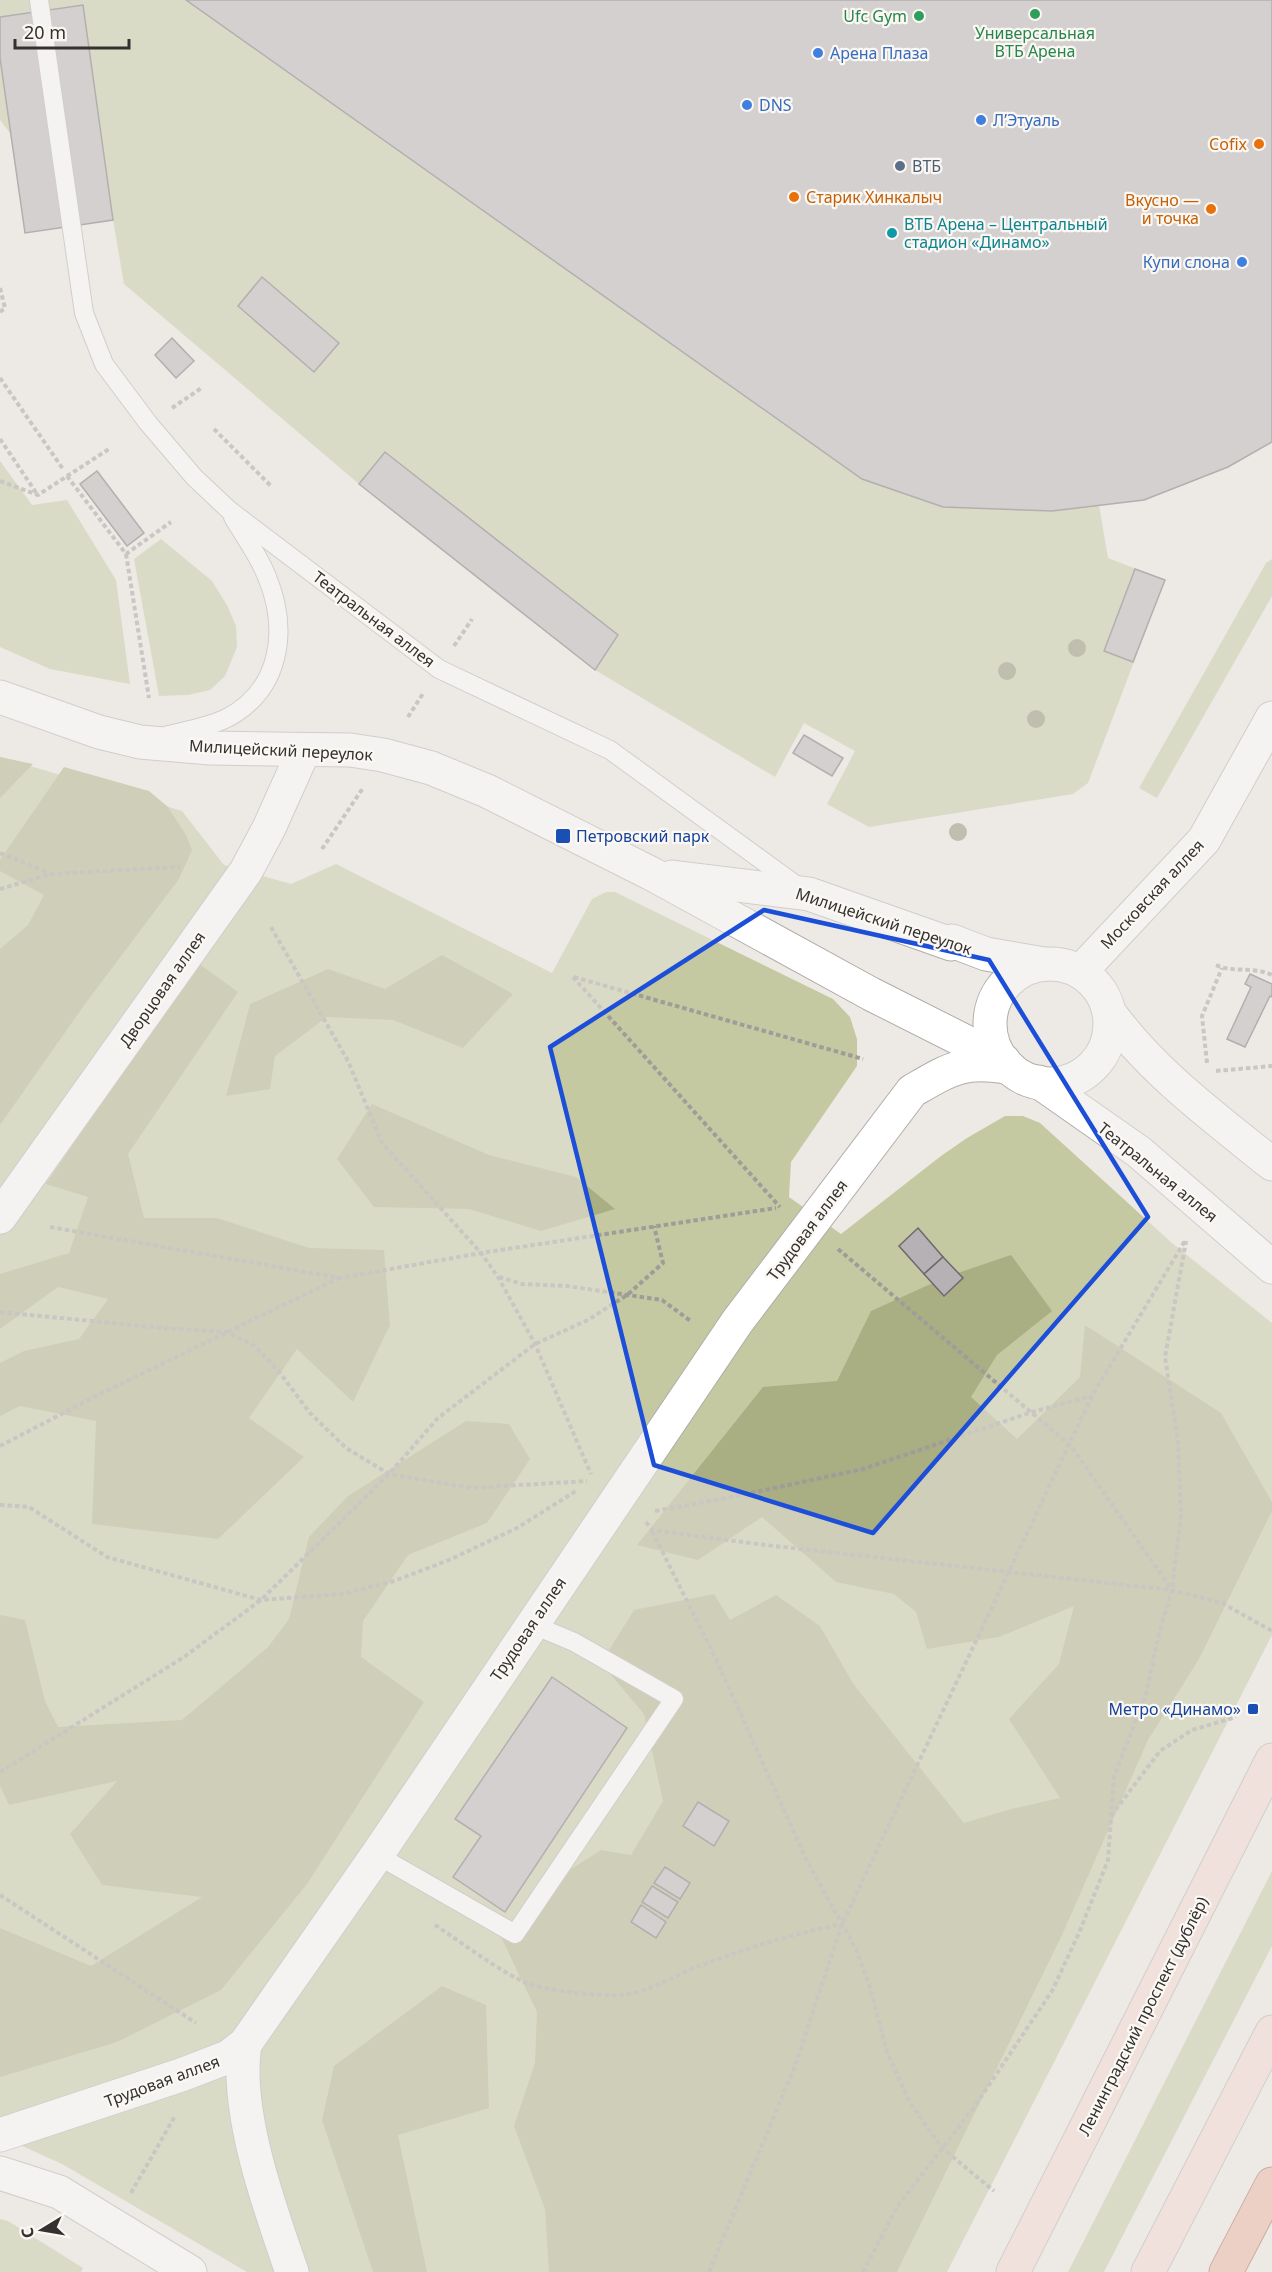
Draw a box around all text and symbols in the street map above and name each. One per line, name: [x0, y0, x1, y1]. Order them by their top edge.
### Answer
place label: Ufc Gym: [843, 5, 907, 27]
marker: Универсальная ВТБ Арена: [1028, 7, 1042, 21]
marker: Ufc Gym: [912, 9, 926, 23]
scale bar: [15, 12, 129, 50]
text: 20 m: [24, 20, 66, 44]
place label: Универсальная ВТБ Арена: [975, 22, 1095, 62]
place label: Арена Плаза: [830, 42, 928, 64]
marker: Арена Плаза: [811, 46, 825, 60]
place label: DNS: [759, 94, 792, 116]
marker: DNS: [740, 98, 754, 112]
place label: Л’Этуаль: [993, 109, 1060, 131]
marker: Л’Этуаль: [974, 113, 988, 127]
place label: Cofix: [1209, 133, 1248, 155]
marker: Cofix: [1252, 137, 1266, 151]
place label: ВТБ: [912, 155, 941, 177]
marker: ВТБ: [893, 159, 907, 173]
place label: Старик Хинкалыч: [806, 186, 942, 208]
place label: Вкусно — и точка: [1125, 189, 1199, 229]
marker: Старик Хинкалыч: [787, 190, 801, 204]
marker: Вкусно — и точка: [1204, 202, 1218, 216]
place label: ВТБ Арена – Центральный стадион «Динамо»: [904, 213, 1108, 253]
marker: ВТБ Арена – Центральный стадион «Динамо»: [885, 226, 899, 240]
place label: Купи слона: [1143, 251, 1230, 273]
marker: Купи слона: [1235, 255, 1249, 269]
street label: Театральная аллея: [308, 566, 440, 672]
street label: Милицейский переулок: [189, 734, 374, 766]
place label: Петровский парк: [576, 825, 710, 847]
marker: Петровский парк: [554, 827, 572, 845]
street label: Московская аллея: [1095, 834, 1209, 954]
street label: Милицейский переулок: [793, 882, 975, 960]
street label: Дворцовая аллея: [114, 927, 210, 1051]
street label: Театральная аллея: [1094, 1117, 1222, 1227]
street label: Трудовая аллея: [762, 1175, 852, 1285]
street label: Трудовая аллея: [485, 1573, 571, 1685]
place label: Метро «Динамо»: [1109, 1698, 1241, 1720]
marker: Метро «Динамо»: [1246, 1702, 1260, 1716]
street label: Ленинградский проспект (дублёр): [1073, 1892, 1213, 2139]
street label: Трудовая аллея: [101, 2050, 223, 2112]
north arrow: [12, 2200, 72, 2260]
text: С: [15, 2226, 39, 2240]

